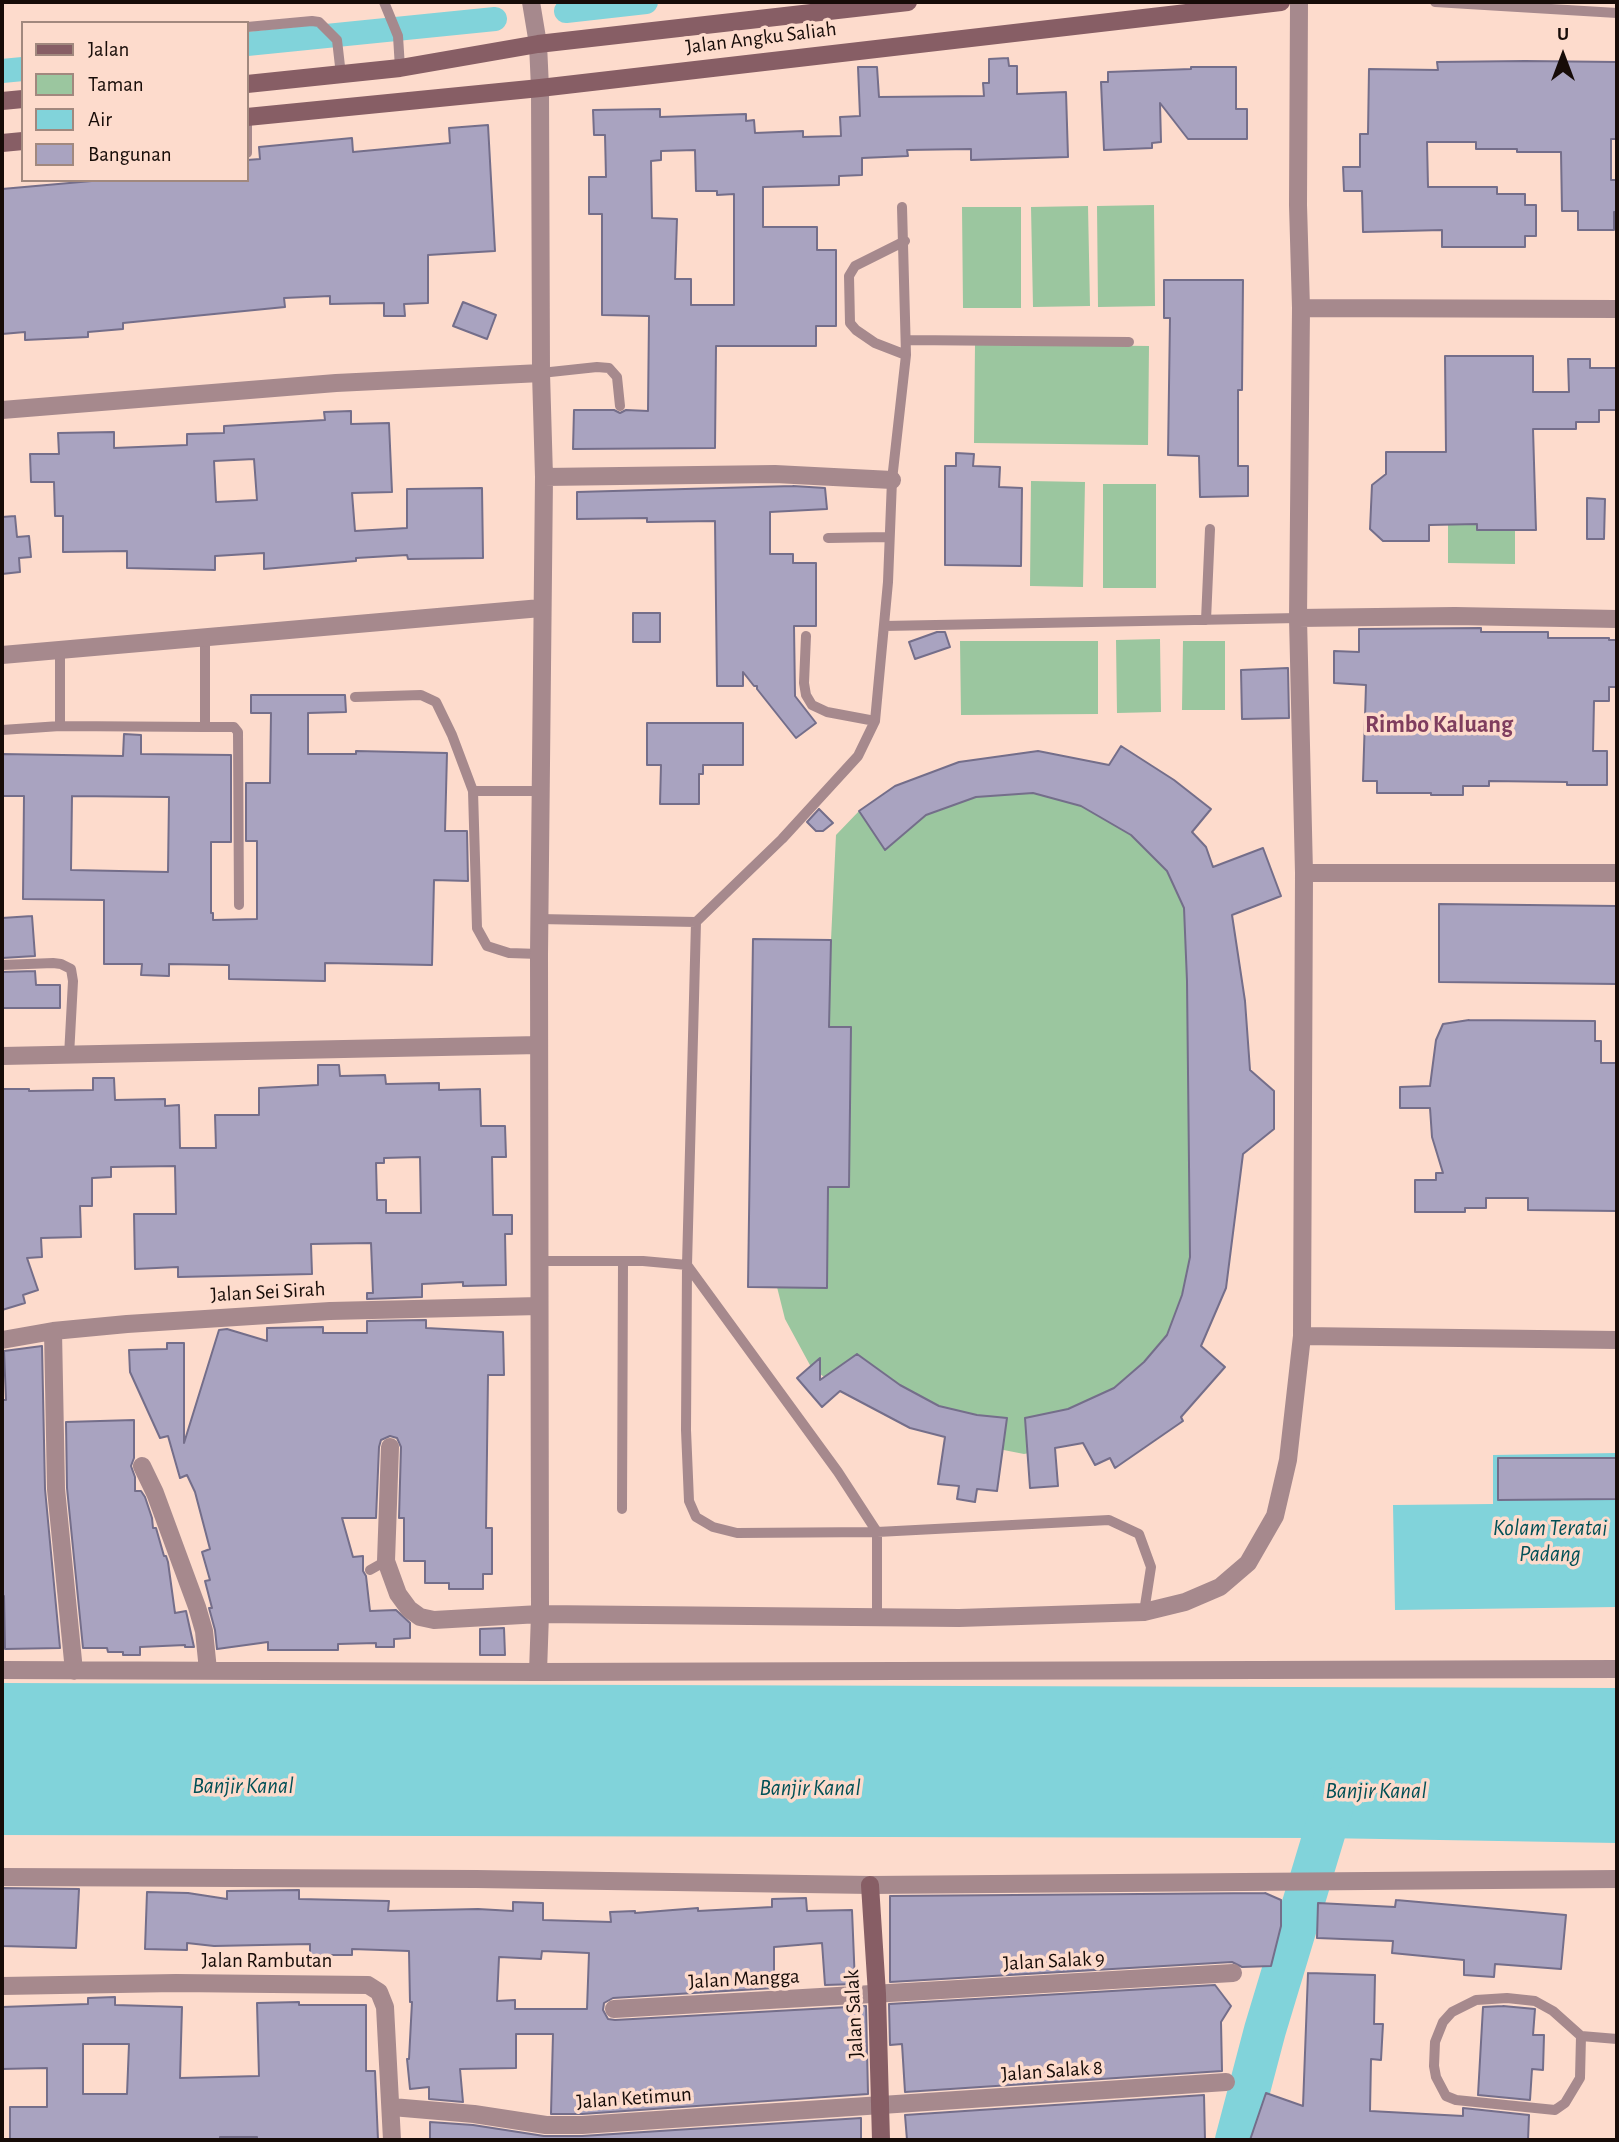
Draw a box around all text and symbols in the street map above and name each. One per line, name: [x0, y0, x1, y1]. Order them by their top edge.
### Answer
street label: Jalan Angku Saliah: [684, 16, 838, 60]
legend: [21, 21, 248, 182]
north arrow: [1528, 21, 1598, 91]
text: U: [1557, 25, 1569, 44]
text: Jalan: [88, 39, 129, 60]
text: Taman: [88, 74, 144, 95]
text: Air: [88, 109, 112, 130]
text: Bangunan: [88, 144, 172, 165]
district label: Rimbo Kaluang: [1365, 711, 1513, 739]
street label: Jalan Sei Sirah: [210, 1276, 326, 1308]
water label: Kolam Teratai Padang: [1493, 1514, 1607, 1568]
water label: Banjir Kanal: [192, 1772, 294, 1800]
water label: Banjir Kanal: [759, 1774, 861, 1802]
water label: Banjir Kanal: [1325, 1777, 1427, 1805]
street label: Jalan Salak 9: [1003, 1946, 1105, 1976]
street label: Jalan Rambutan: [202, 1948, 332, 1974]
street label: Jalan Mangga: [688, 1964, 800, 1994]
street label: Jalan Salak: [839, 1969, 869, 2059]
street label: Jalan Salak 8: [1000, 2055, 1104, 2087]
street label: Jalan Ketimun: [576, 2081, 692, 2115]

